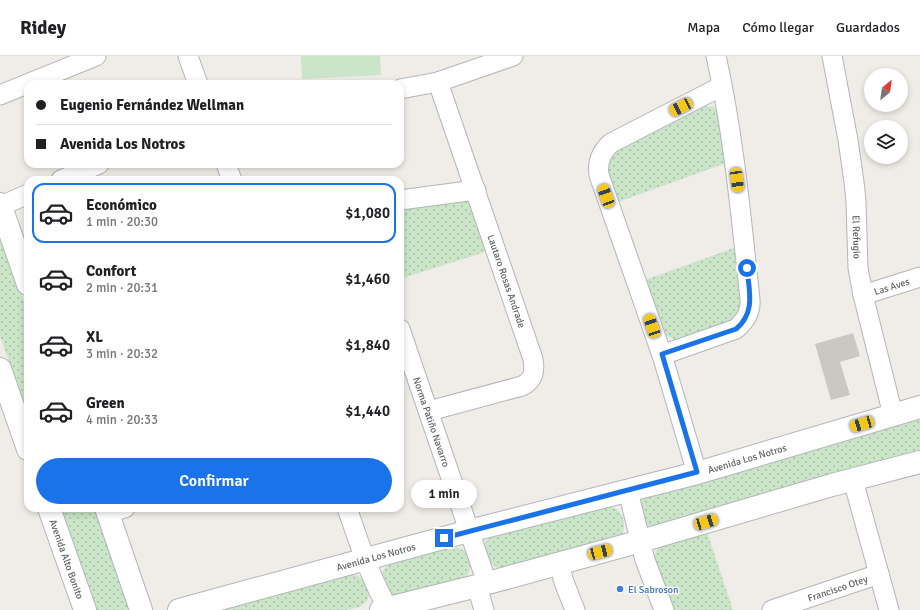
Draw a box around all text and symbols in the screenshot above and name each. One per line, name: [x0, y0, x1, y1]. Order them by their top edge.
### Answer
text: Ridey: [20, 16, 66, 40]
text: Mapa: [687, 19, 720, 36]
text: Cómo llegar: [742, 19, 814, 36]
text: Guardados: [836, 19, 900, 36]
north arrow: [864, 68, 908, 112]
map controls: [864, 68, 908, 164]
text: Eugenio Fernández Wellman: [60, 96, 244, 114]
car: [668, 96, 694, 118]
button: layers: [864, 120, 908, 164]
text: Avenida Los Notros: [60, 135, 185, 153]
car: [729, 167, 745, 193]
car: [596, 183, 616, 209]
icon: car: [38, 195, 74, 231]
text: Económico: [86, 196, 157, 214]
text: $1,080: [345, 204, 390, 222]
text: 1 min · 20:30: [86, 214, 158, 230]
street label: El Refugio: [849, 215, 863, 259]
street label: Lautaro Rosas Andrade: [484, 233, 528, 330]
route start: [738, 259, 756, 277]
icon: car: [38, 261, 74, 297]
text: Confort: [86, 262, 136, 280]
text: $1,460: [345, 270, 390, 288]
street label: Las Aves: [873, 276, 912, 298]
text: 2 min · 20:31: [86, 280, 158, 296]
car: [642, 313, 662, 339]
icon: car: [38, 327, 74, 363]
text: XL: [86, 328, 103, 346]
text: $1,840: [345, 336, 390, 354]
text: 3 min · 20:32: [86, 346, 158, 362]
street label: Norma Patiño Navarro: [410, 375, 452, 469]
icon: car: [38, 393, 74, 429]
text: Green: [86, 394, 125, 412]
text: $1,440: [345, 402, 390, 420]
text: 4 min · 20:33: [86, 412, 158, 428]
car: [849, 415, 875, 433]
street label: Avenida Los Notros: [707, 442, 789, 476]
button: Confirmar: [36, 458, 392, 504]
callout: 1 min: [411, 480, 477, 508]
text: 1 min: [428, 486, 460, 502]
car: [693, 513, 719, 531]
street label: Avenida Alto Bonito: [46, 518, 86, 601]
route end: [435, 529, 453, 547]
street label: Avenida Los Notros: [335, 541, 418, 574]
car: [587, 543, 613, 561]
street label: Francisco Otey: [806, 573, 870, 605]
marker: El Sabroson: [615, 584, 625, 594]
place label: El Sabroson: [628, 584, 678, 596]

